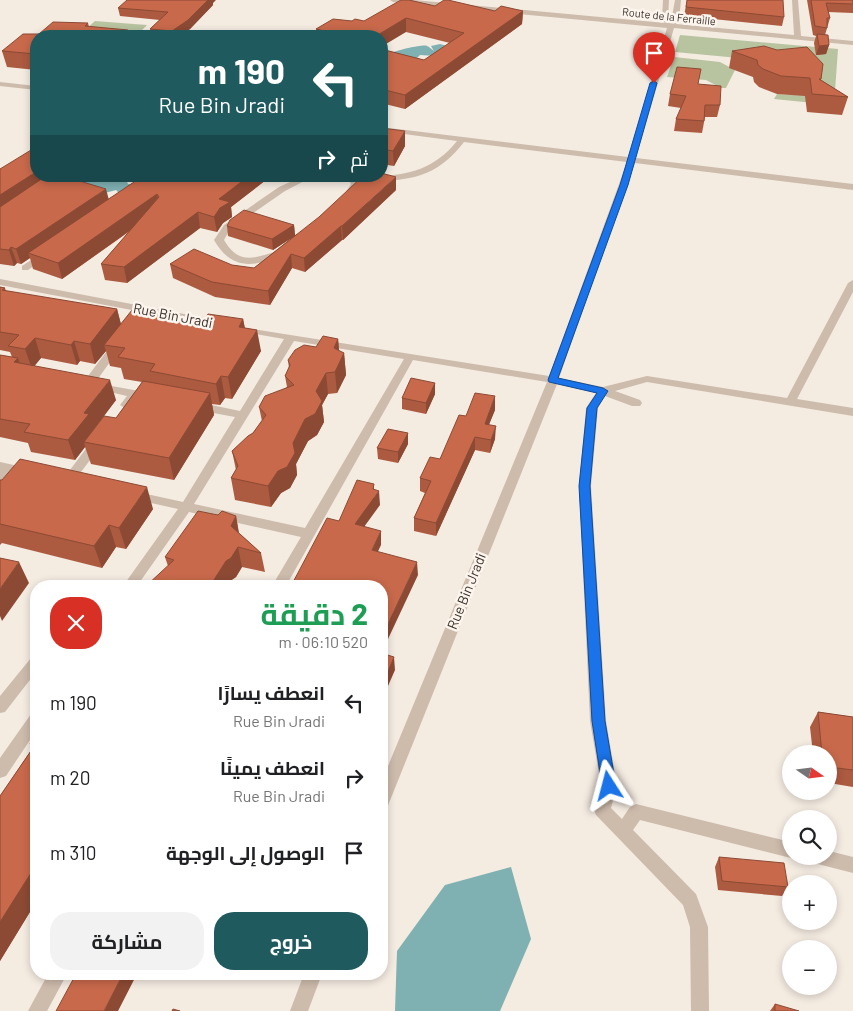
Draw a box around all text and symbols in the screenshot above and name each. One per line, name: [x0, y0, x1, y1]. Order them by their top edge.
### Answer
street label: Route de la Ferraille: [622, 5, 717, 27]
pin: [633, 32, 675, 83]
icon: arrive: [640, 39, 668, 67]
text: 190 m: [198, 49, 285, 91]
icon: left: [303, 50, 368, 115]
text: Rue Bin Jradi: [158, 91, 285, 117]
icon: right: [312, 145, 340, 173]
text: ثم: [350, 147, 368, 170]
street label: Rue Bin Jradi: [132, 299, 214, 331]
street label: Rue Bin Jradi: [443, 550, 489, 632]
text: 2 دقيقة: [260, 595, 368, 631]
button: close: [50, 597, 102, 649]
text: 520 m · 06:10: [279, 632, 368, 651]
text: انعطف يسارًا: [218, 681, 325, 704]
icon: left: [340, 689, 368, 717]
text: 190 m: [50, 691, 97, 714]
text: Rue Bin Jradi: [233, 711, 325, 730]
north arrow: [782, 745, 838, 800]
map controls: [782, 745, 837, 995]
text: انعطف يمينًا: [220, 756, 325, 779]
position arrow: [582, 759, 634, 811]
icon: right: [340, 764, 368, 792]
text: 20 m: [50, 766, 90, 789]
text: Rue Bin Jradi: [233, 786, 325, 805]
button: search: [782, 810, 837, 865]
icon: arrive: [340, 839, 368, 867]
text: 310 m: [50, 841, 97, 864]
text: الوصول إلى الوجهة: [166, 841, 325, 864]
button: +: [782, 875, 837, 930]
button: مشاركة: [50, 912, 204, 970]
button: خروج: [214, 912, 368, 970]
button: −: [782, 940, 837, 995]

